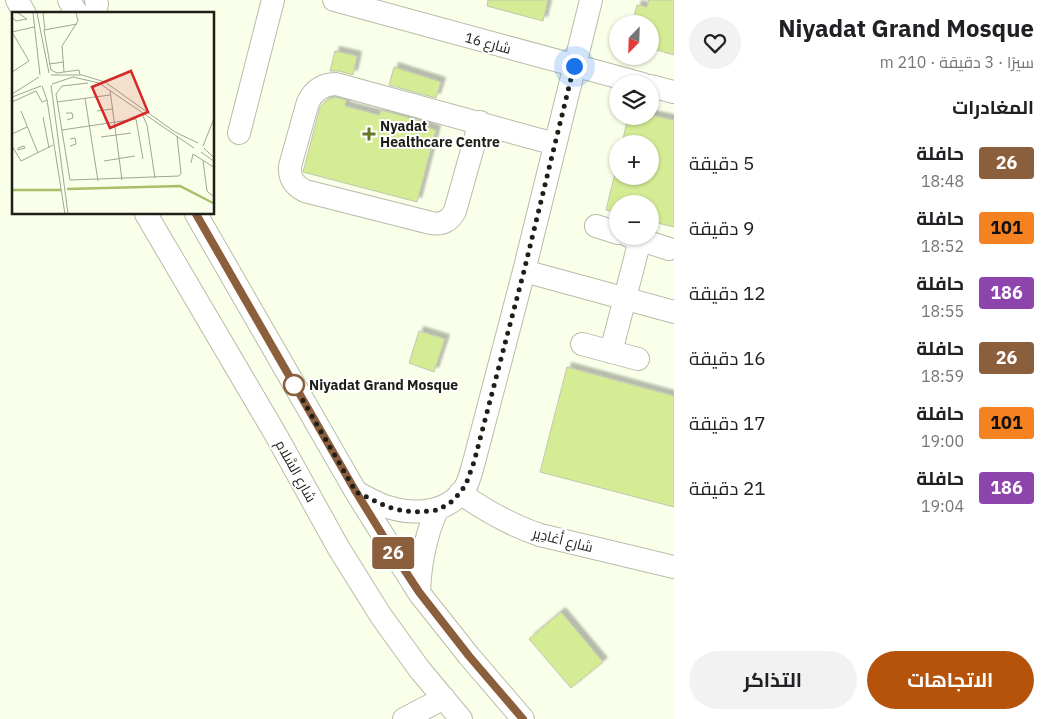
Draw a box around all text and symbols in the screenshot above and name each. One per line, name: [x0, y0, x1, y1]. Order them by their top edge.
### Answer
inset map: [12, 12, 215, 215]
text: Niyadat Grand Mosque: [778, 12, 1034, 44]
north arrow: [609, 15, 659, 65]
map controls: [609, 15, 659, 245]
button: heart: [689, 17, 741, 69]
street label: شارع 16: [463, 28, 513, 58]
text: سيرًا · 3 دقيقة · 210 m: [880, 52, 1034, 72]
your location: [562, 54, 587, 79]
button: layers: [609, 75, 659, 125]
text: المغادرات: [952, 95, 1034, 119]
place label: Nyadat Healthcare Centre: [380, 117, 500, 151]
marker: Nyadat Healthcare Centre: [362, 127, 376, 141]
button: +: [609, 135, 659, 185]
text: حافلة: [916, 141, 964, 165]
text: 5 دقيقة: [689, 151, 754, 175]
text: 26: [996, 151, 1017, 174]
text: 18:48: [921, 171, 964, 191]
button: −: [609, 195, 659, 245]
text: حافلة: [916, 206, 964, 230]
text: 9 دقيقة: [689, 216, 754, 240]
text: 101: [990, 216, 1023, 239]
text: 18:52: [921, 236, 964, 256]
text: حافلة: [916, 271, 964, 295]
text: 12 دقيقة: [689, 281, 766, 305]
text: 186: [990, 281, 1023, 304]
text: 18:55: [921, 301, 964, 321]
text: حافلة: [916, 336, 964, 360]
text: 16 دقيقة: [689, 346, 766, 370]
text: 26: [996, 346, 1017, 369]
text: 18:59: [921, 366, 964, 386]
marker: Niyadat Grand Mosque: [283, 374, 305, 396]
place label: Niyadat Grand Mosque: [309, 376, 458, 394]
text: حافلة: [916, 401, 964, 425]
text: 17 دقيقة: [689, 411, 766, 435]
text: 101: [990, 411, 1023, 434]
text: 19:00: [921, 431, 964, 451]
street label: شارع السَّلام: [271, 437, 320, 506]
text: حافلة: [916, 466, 964, 490]
text: 21 دقيقة: [689, 476, 766, 500]
text: 186: [990, 476, 1023, 499]
text: 19:04: [921, 496, 964, 516]
street label: شارع أَغادِير: [530, 523, 595, 556]
line badge: 26: [370, 537, 416, 569]
text: 26: [382, 541, 404, 564]
button: التذاكر: [689, 651, 857, 709]
button: الاتجاهات: [867, 651, 1034, 709]

